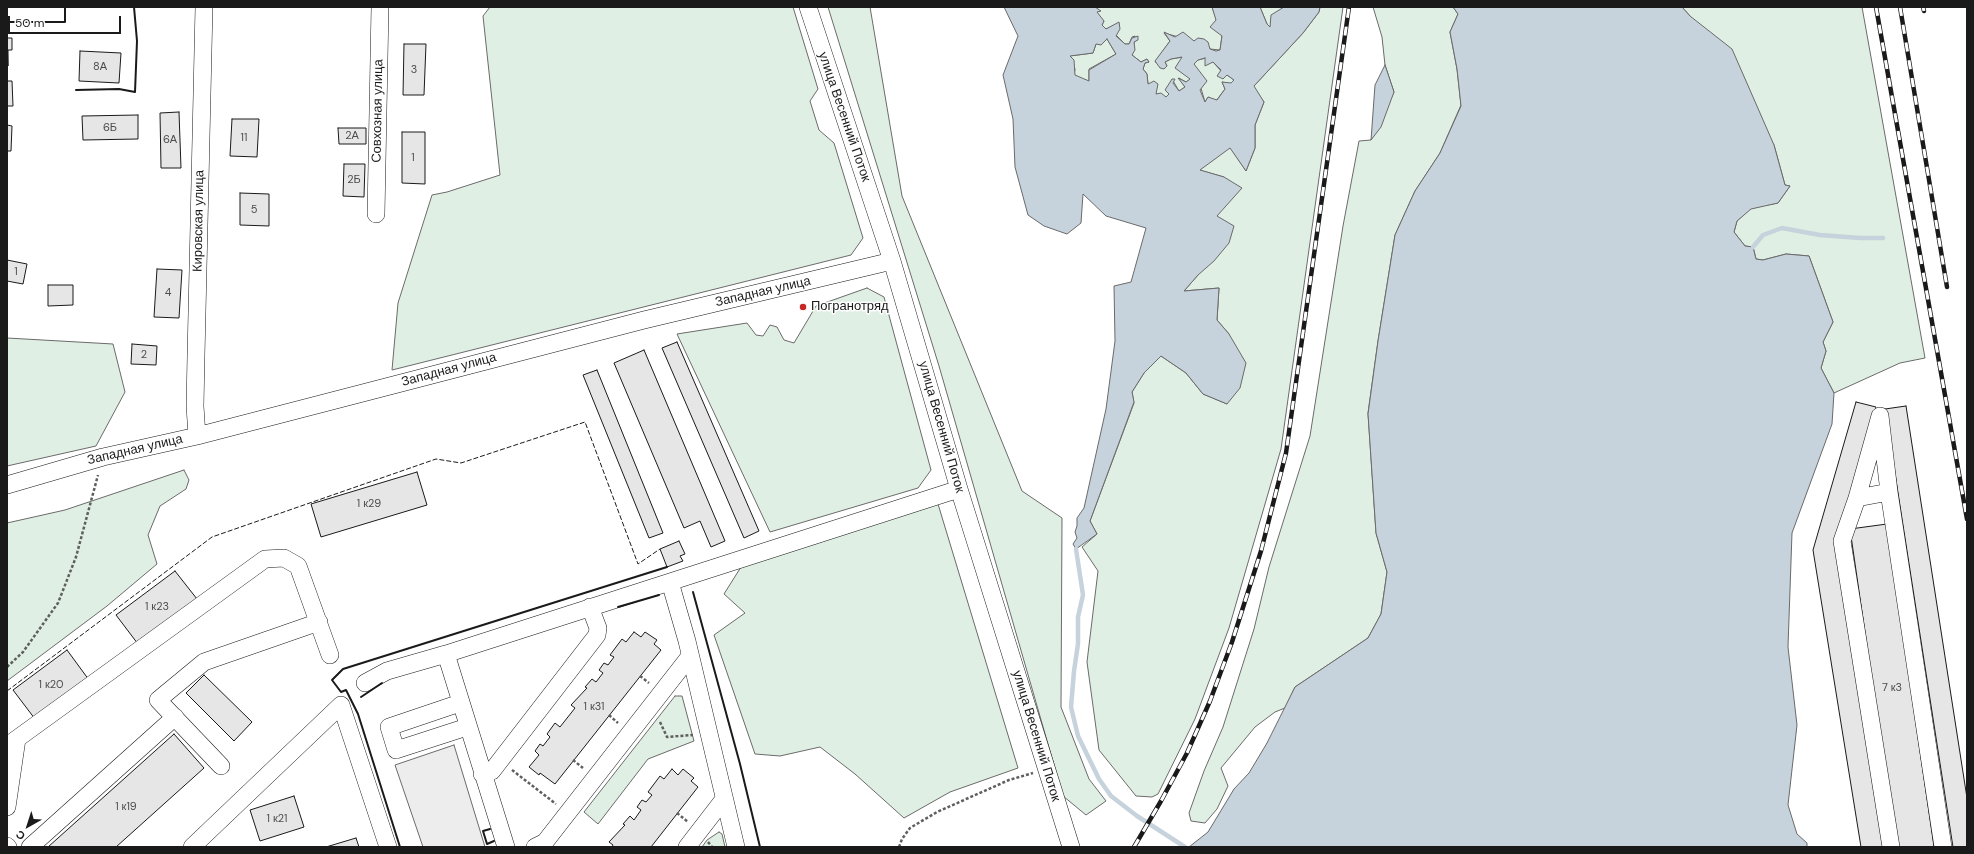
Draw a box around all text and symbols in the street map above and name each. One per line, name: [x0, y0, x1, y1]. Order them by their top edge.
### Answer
scale bar: [10, 8, 123, 34]
text: 50 m: [15, 15, 44, 31]
street label: улица Весенний Поток: [814, 50, 874, 184]
street label: Совхозная улица: [369, 59, 387, 163]
house number: 8А: [93, 60, 107, 74]
house number: 3: [411, 63, 417, 77]
house number: 6Б: [103, 121, 117, 135]
house number: 2А: [345, 129, 359, 143]
house number: 11: [241, 131, 247, 145]
house number: 6А: [163, 133, 177, 147]
house number: 1: [411, 151, 415, 165]
street label: Кировская улица: [190, 170, 208, 272]
house number: 2Б: [347, 173, 361, 187]
house number: 5: [251, 203, 257, 217]
house number: 1: [14, 265, 18, 279]
street label: Западная улица: [714, 273, 812, 311]
house number: 4: [165, 286, 171, 300]
place label: Погранотряд: [811, 299, 889, 315]
marker: Погранотряд: [798, 302, 808, 312]
house number: 2: [141, 348, 147, 362]
street label: Западная улица: [400, 350, 498, 390]
street label: улица Весенний Поток: [915, 359, 967, 495]
street label: Западная улица: [86, 431, 184, 469]
house number: 1 к29: [357, 497, 381, 511]
house number: 1 к23: [145, 600, 169, 614]
street label: улица Весенний Поток: [1009, 669, 1063, 803]
house number: 1 к20: [39, 678, 63, 692]
house number: 7 к3: [1882, 681, 1902, 695]
house number: 1 к31: [584, 700, 604, 714]
house number: 1 к19: [115, 800, 137, 814]
north arrow: [8, 806, 48, 846]
house number: 1 к21: [267, 812, 287, 826]
text: С: [13, 827, 28, 843]

